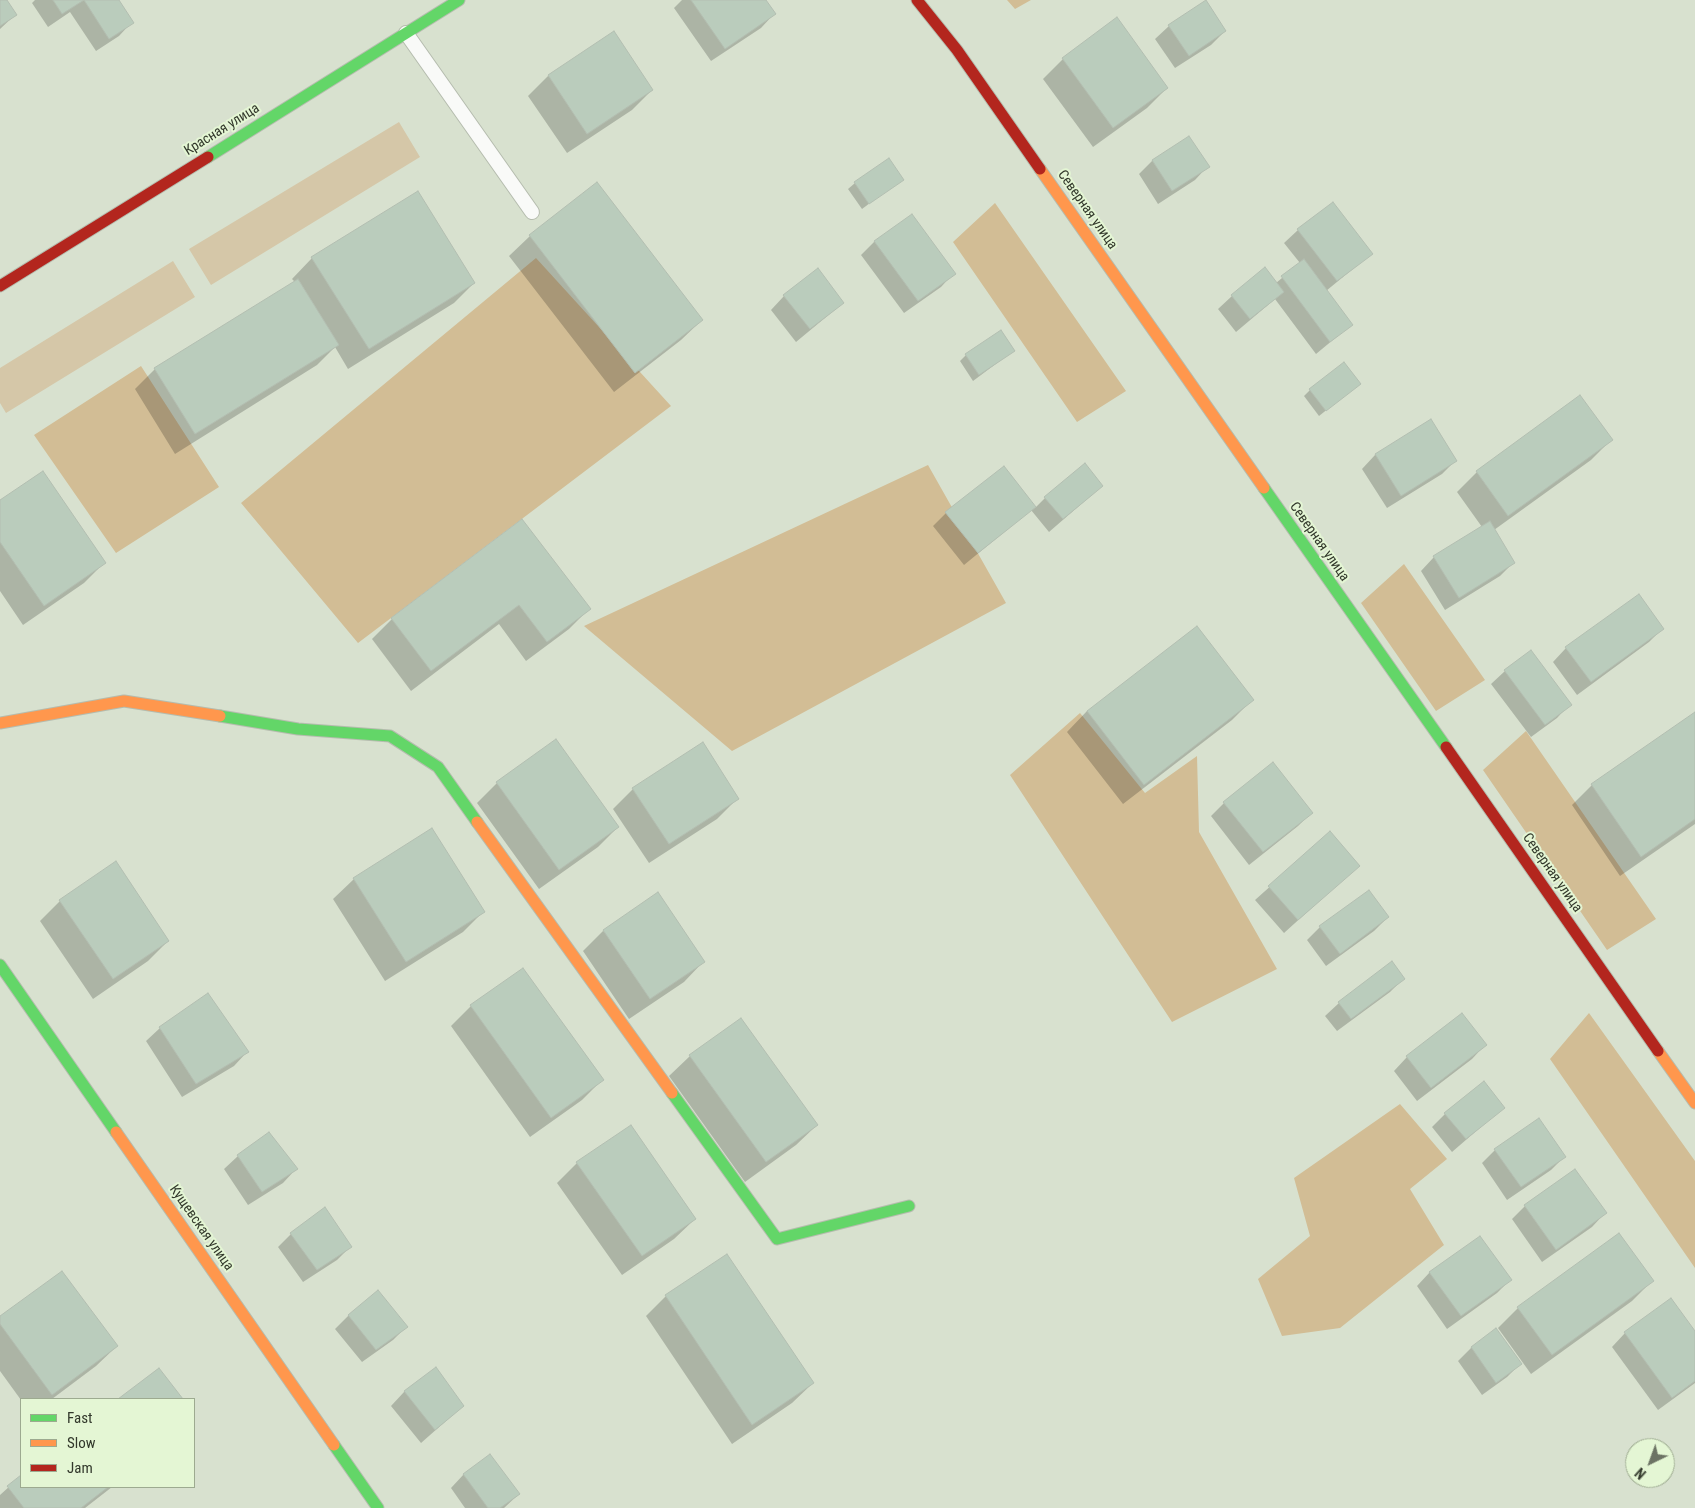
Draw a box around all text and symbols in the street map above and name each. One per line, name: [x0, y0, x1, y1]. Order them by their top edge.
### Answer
street label: Красная улица: [181, 100, 263, 160]
street label: Северная улица: [1054, 167, 1120, 253]
street label: Северная улица: [1286, 499, 1352, 585]
street label: Северная улица: [1519, 830, 1585, 916]
street label: Кущевская улица: [165, 1182, 237, 1274]
legend: [20, 1398, 195, 1488]
text: Fast: [67, 1409, 92, 1427]
text: Slow: [67, 1434, 96, 1452]
north arrow: [1625, 1438, 1675, 1488]
text: Jam: [67, 1459, 93, 1477]
text: N: [1632, 1465, 1649, 1482]

